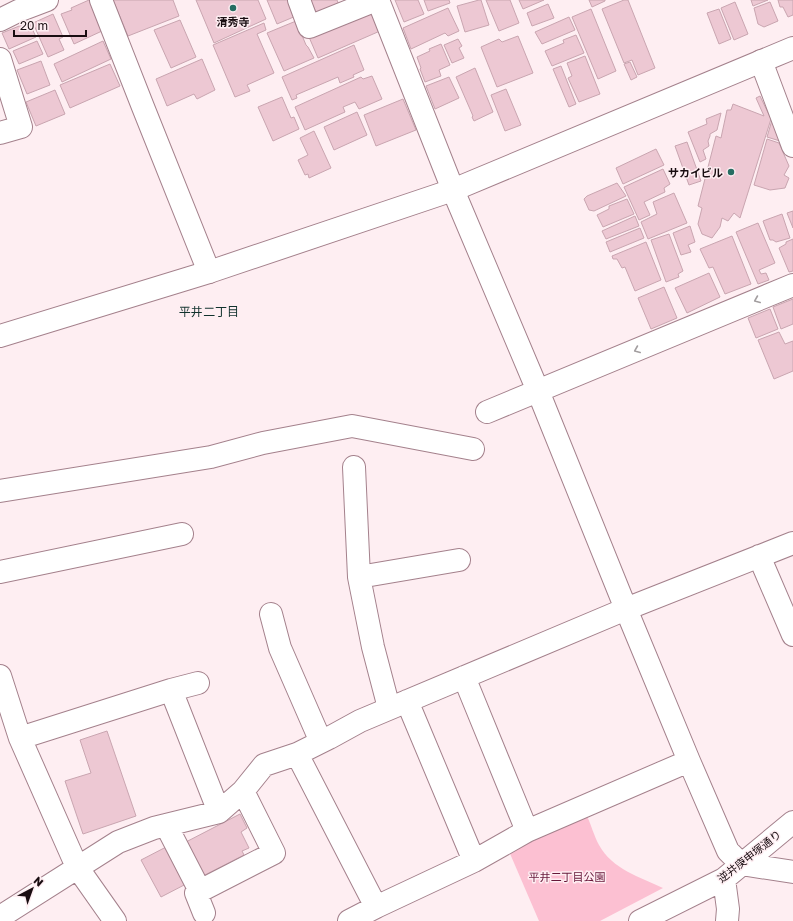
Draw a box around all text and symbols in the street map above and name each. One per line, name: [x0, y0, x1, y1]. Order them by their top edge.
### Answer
marker: 清秀寺: [228, 3, 238, 13]
scale bar: [14, 12, 86, 38]
place label: 清秀寺: [217, 15, 250, 28]
text: 20 m: [20, 18, 48, 33]
place label: サカイビル: [668, 166, 723, 179]
marker: サカイビル: [726, 167, 736, 177]
one-way arrow: [754, 295, 761, 303]
district label: 平井二丁目: [179, 304, 239, 319]
one-way arrow: [634, 345, 641, 353]
street label: 逆井庚申塚通り: [715, 827, 783, 885]
north arrow: [12, 869, 52, 909]
park label: 平井二丁目公園: [529, 870, 606, 883]
text: N: [31, 873, 46, 889]

